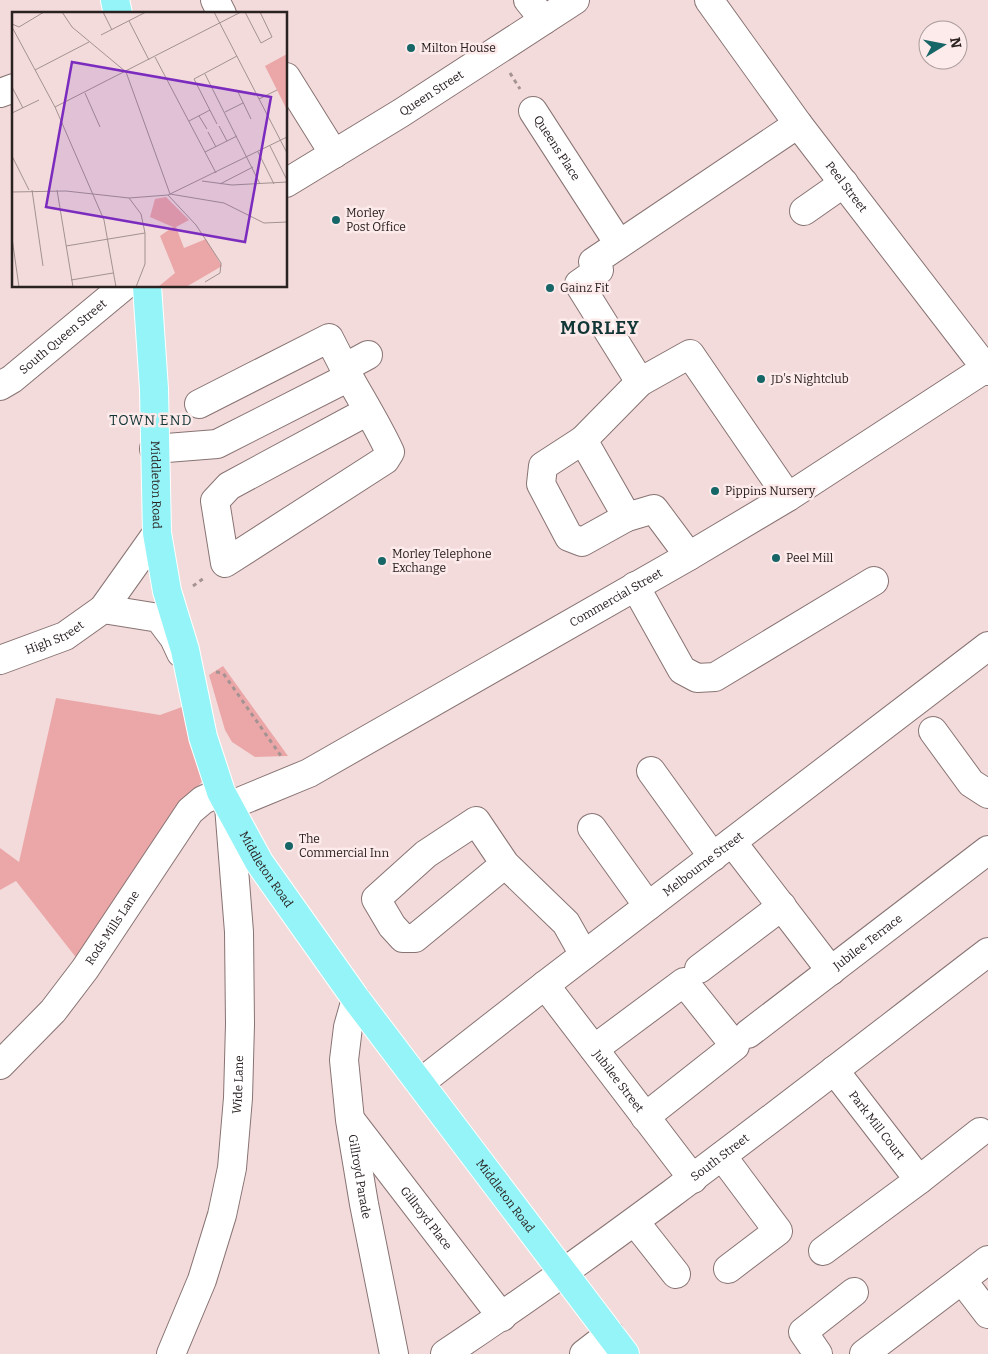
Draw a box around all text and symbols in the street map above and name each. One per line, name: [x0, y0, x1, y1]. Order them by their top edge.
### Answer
inset map: [12, 12, 288, 288]
north arrow: [918, 20, 968, 70]
text: N: [946, 36, 965, 50]
place label: Milton House: [421, 41, 496, 55]
marker: Milton House: [405, 42, 417, 54]
street label: Queen Street: [397, 67, 467, 119]
street label: Queens Place: [531, 113, 583, 183]
street label: Peel Street: [823, 159, 871, 215]
place label: Morley Post Office: [346, 206, 406, 234]
marker: Morley Post Office: [330, 214, 342, 226]
place label: Gainz Fit: [560, 281, 610, 295]
marker: Gainz Fit: [544, 282, 556, 294]
street label: South Queen Street: [16, 296, 110, 377]
district label: MORLEY: [560, 317, 640, 339]
place label: JD's Nightclub: [770, 372, 849, 386]
marker: JD's Nightclub: [755, 373, 767, 385]
district label: TOWN END: [109, 412, 193, 429]
street label: Middleton Road: [148, 441, 164, 529]
place label: Pippins Nursery: [725, 484, 816, 498]
marker: Pippins Nursery: [709, 485, 721, 497]
place label: Morley Telephone Exchange: [392, 547, 492, 575]
place label: Peel Mill: [786, 551, 834, 565]
marker: Peel Mill: [770, 552, 782, 564]
marker: Morley Telephone Exchange: [376, 555, 388, 567]
street label: Commercial Street: [567, 565, 665, 630]
street label: High Street: [23, 617, 87, 657]
street label: Melbourne Street: [660, 828, 747, 899]
street label: Middleton Road: [237, 829, 296, 910]
place label: The Commercial Inn: [299, 832, 389, 860]
marker: The Commercial Inn: [283, 840, 295, 852]
street label: Rods Mills Lane: [83, 888, 142, 968]
street label: Jubilee Terrace: [830, 911, 905, 974]
street label: Jubilee Street: [590, 1046, 647, 1116]
street label: Wide Lane: [230, 1055, 246, 1114]
street label: Park Mill Court: [846, 1088, 908, 1163]
street label: South Street: [688, 1131, 752, 1184]
street label: Gillroyd Parade: [346, 1133, 374, 1220]
street label: Middleton Road: [473, 1157, 537, 1235]
street label: Gillroyd Place: [397, 1184, 455, 1253]

